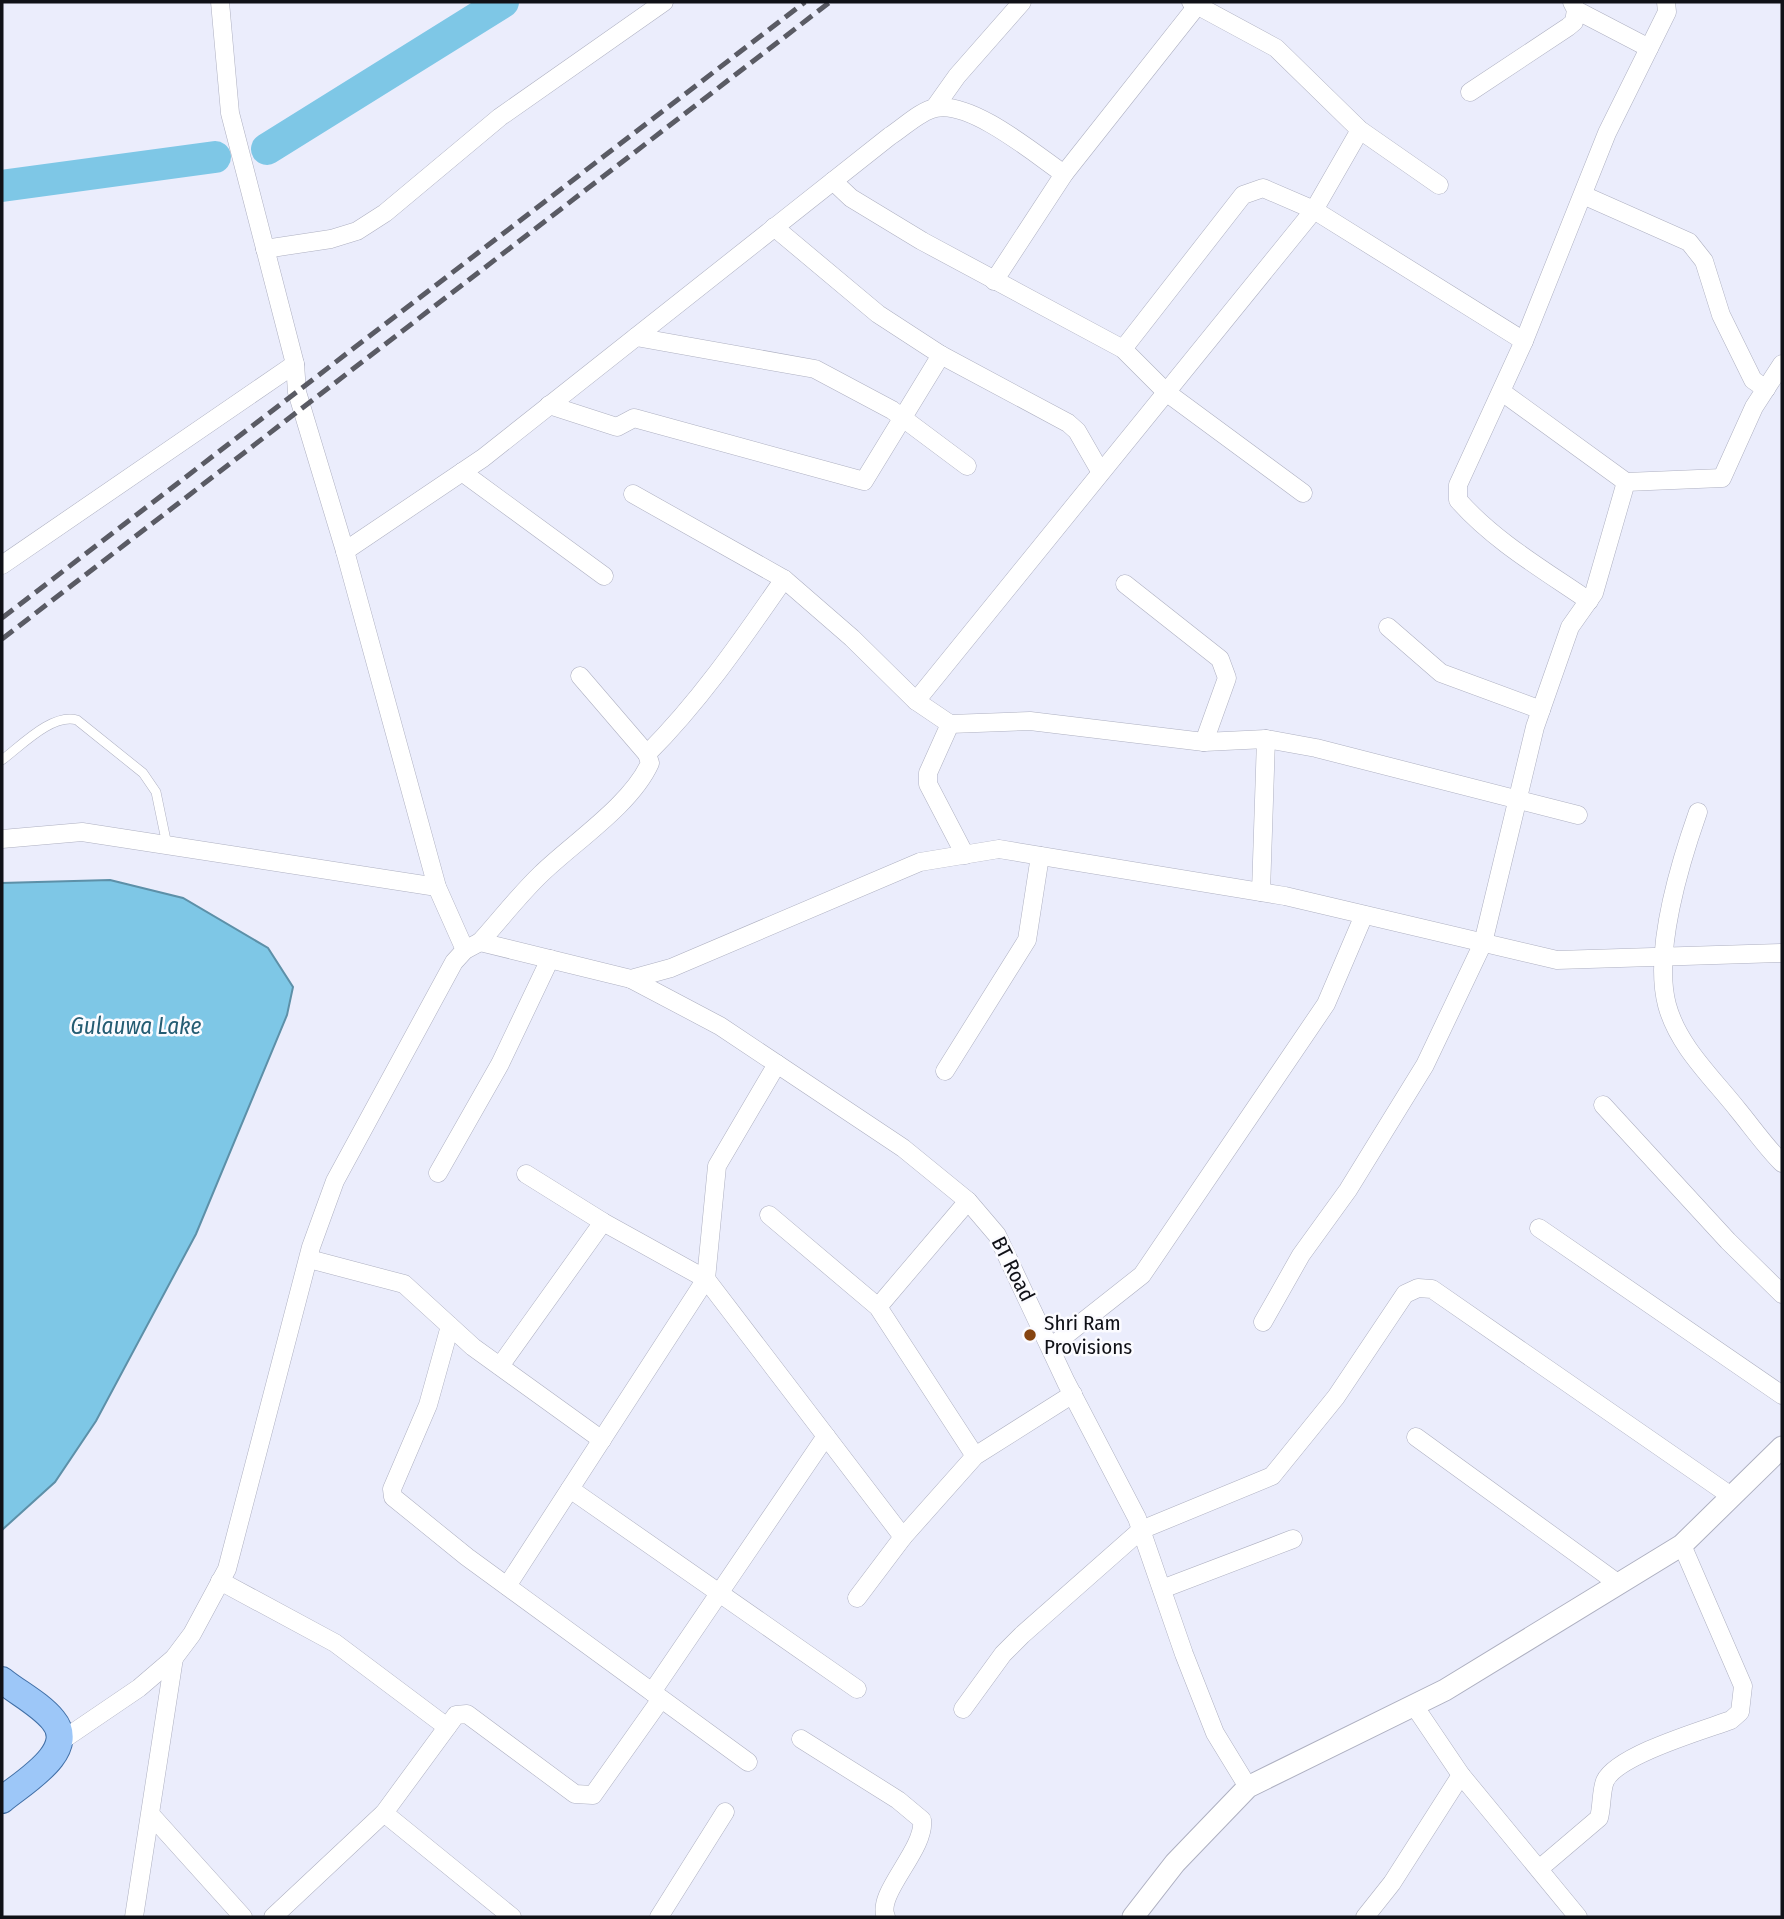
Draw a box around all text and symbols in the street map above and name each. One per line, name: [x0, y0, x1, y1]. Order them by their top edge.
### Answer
water label: Gulauwa Lake: [71, 1012, 201, 1040]
street label: BT Road: [986, 1232, 1040, 1306]
place label: Shri Ram Provisions: [1044, 1310, 1132, 1360]
marker: Shri Ram Provisions: [1022, 1327, 1038, 1343]

